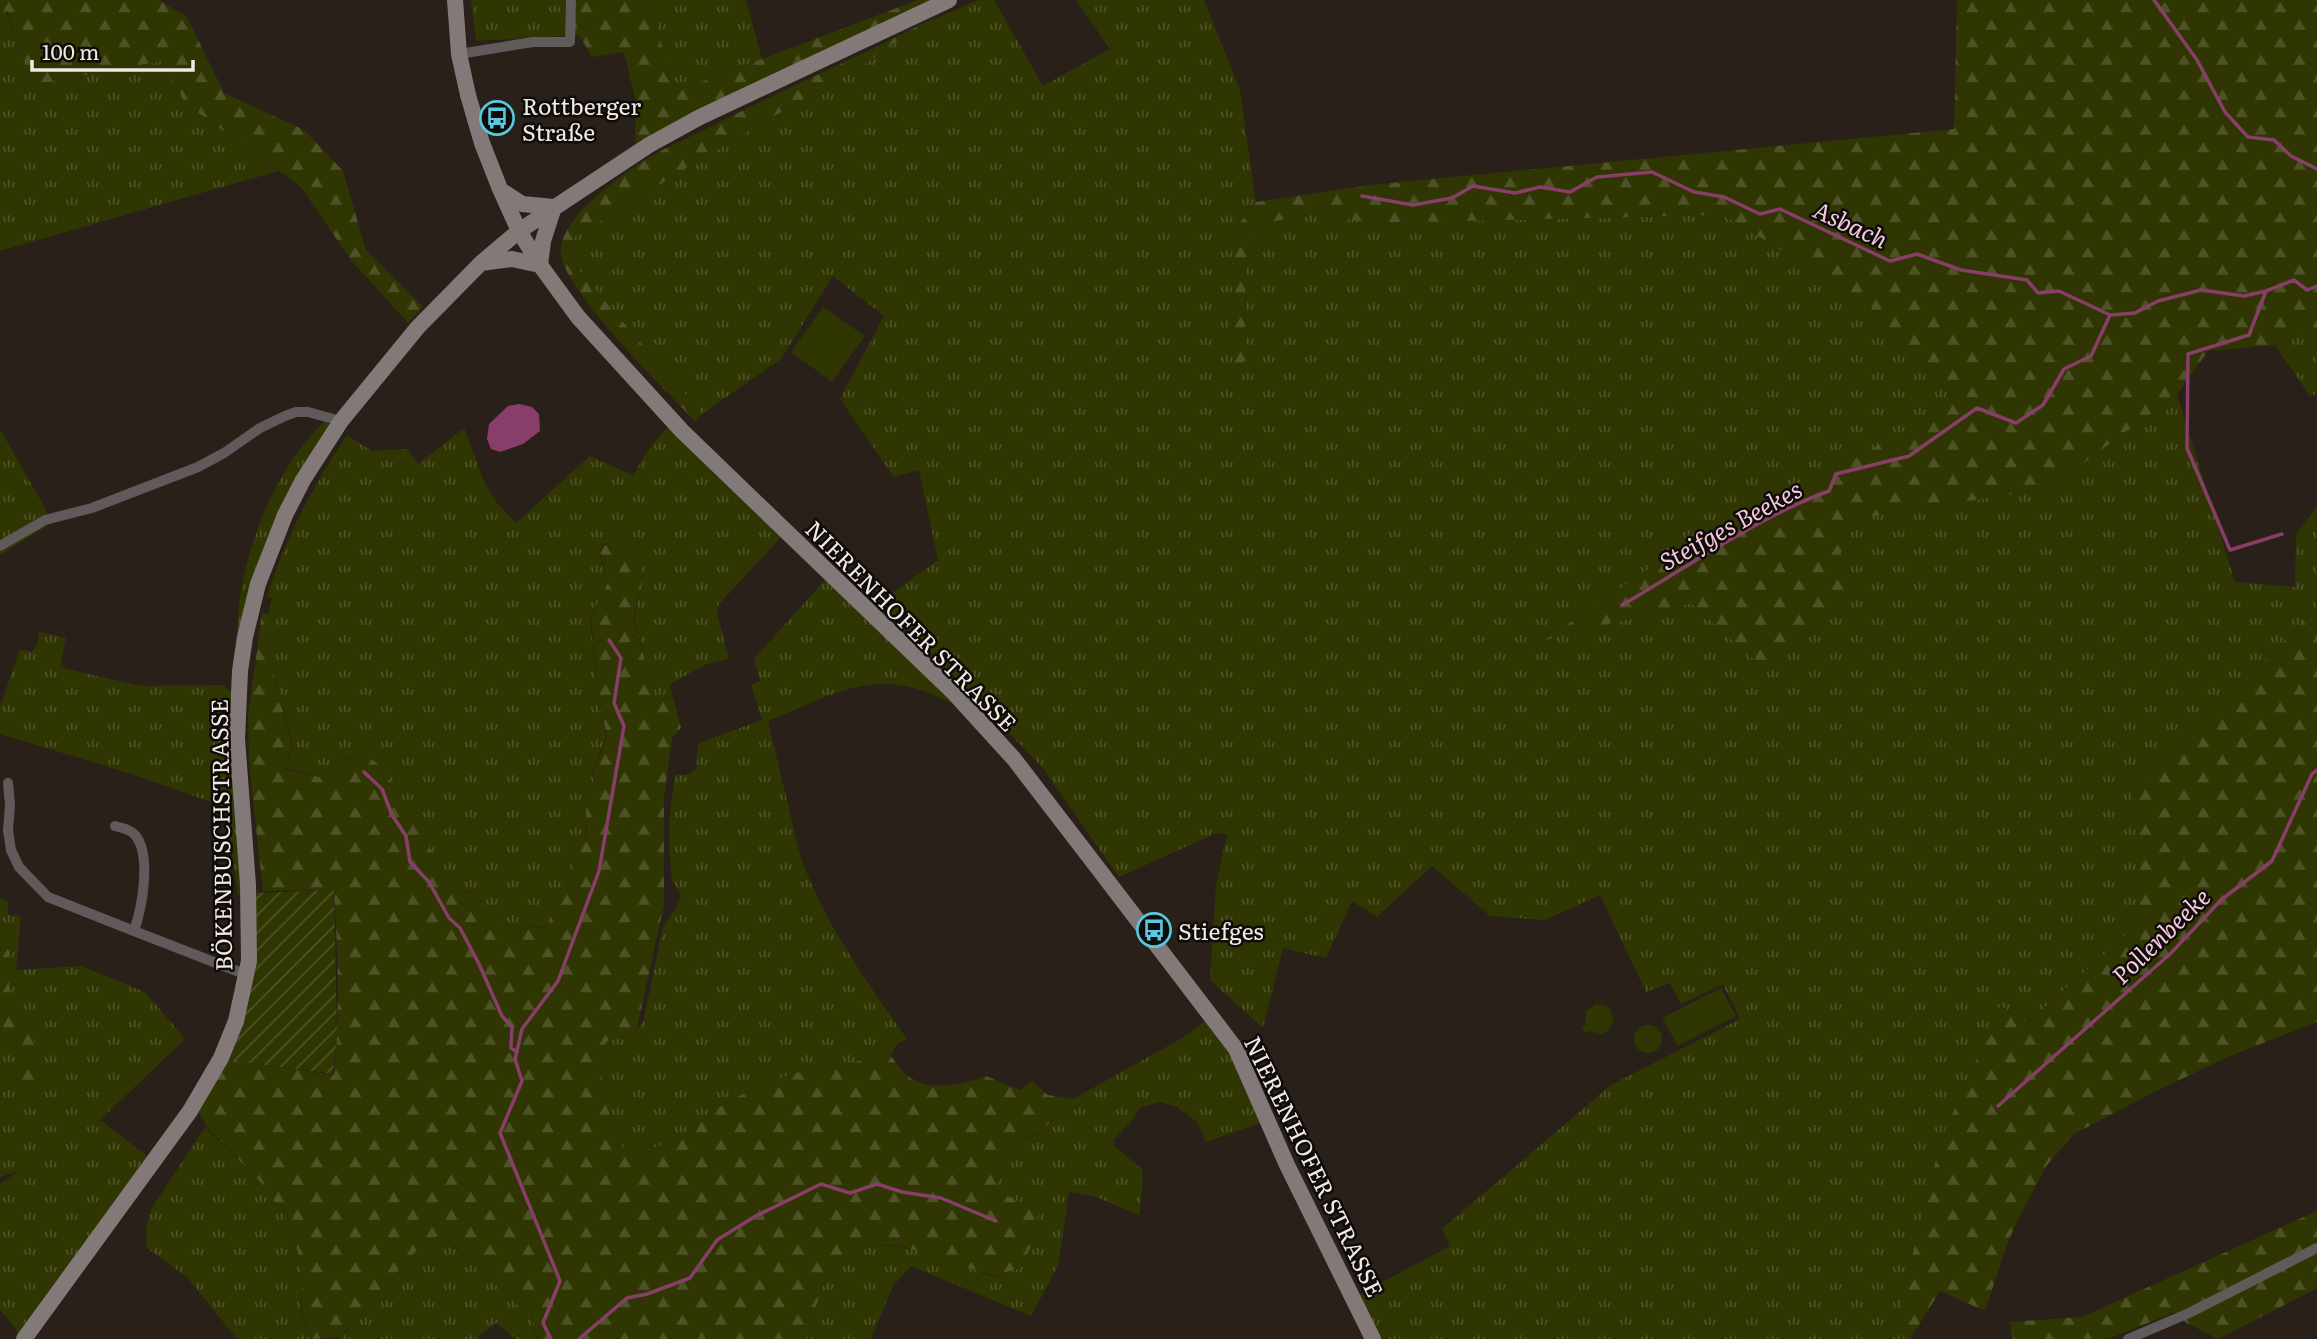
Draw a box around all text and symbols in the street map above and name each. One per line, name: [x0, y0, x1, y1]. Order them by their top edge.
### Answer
scale bar: [32, 28, 192, 72]
text: 100 m: [42, 35, 99, 66]
place label: Rottberger Straße: [522, 88, 641, 148]
bus stop icon: Rottberger Straße: [478, 99, 516, 137]
water label: Asbach: [1808, 191, 1894, 255]
water label: Steifges Beekes: [1652, 470, 1808, 578]
street label: NIERENHOFER STRASSE: [799, 512, 1025, 738]
street label: BÖKENBUSCHSTRASSE: [201, 699, 239, 971]
water label: Pollenbeeke: [2103, 879, 2217, 991]
bus stop icon: Stiefges: [1135, 911, 1173, 949]
place label: Stiefges: [1178, 913, 1264, 947]
street label: NIERENHOFER STRASSE: [1237, 1030, 1393, 1302]

